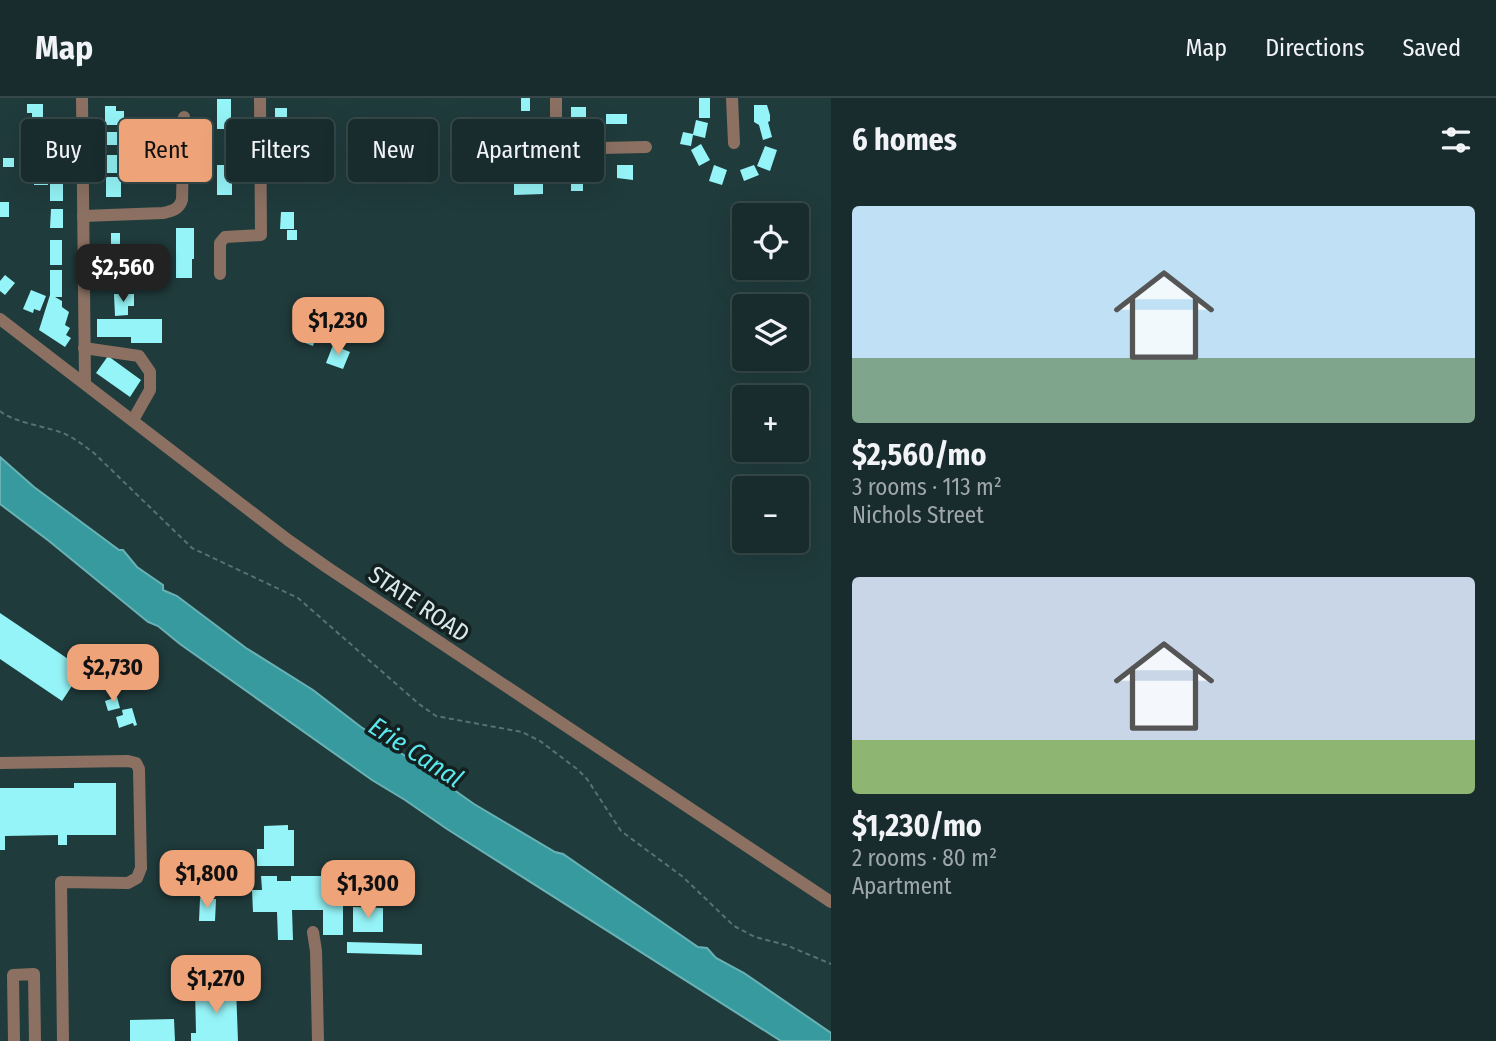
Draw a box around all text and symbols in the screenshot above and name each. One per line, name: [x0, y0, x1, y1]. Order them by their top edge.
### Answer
text: Map: [35, 28, 93, 68]
text: Map: [1186, 34, 1227, 62]
text: Directions: [1265, 34, 1364, 62]
text: Saved: [1402, 34, 1461, 62]
chip: Buy: [21, 119, 105, 182]
chip: Rent: [119, 119, 212, 182]
chip: Filters: [226, 119, 334, 182]
chip: New: [348, 119, 438, 182]
chip: Apartment: [452, 119, 604, 182]
icon: filters: [1437, 121, 1475, 159]
text: 6 homes: [852, 122, 957, 158]
map controls: [732, 203, 809, 553]
button: locate: [732, 203, 809, 280]
pin: $2,560: [66, 244, 180, 304]
icon: home: [1101, 252, 1227, 378]
text: $2,560: [91, 253, 155, 281]
button: layers: [732, 294, 809, 371]
pin: $1,230: [281, 298, 395, 357]
text: $1,230: [308, 306, 368, 334]
button: +: [732, 385, 809, 462]
text: $2,560/mo: [852, 437, 986, 473]
text: 3 rooms · 113 m²: [852, 473, 1002, 501]
button: −: [732, 476, 809, 553]
text: Nichols Street: [852, 501, 984, 529]
street label: STATE ROAD: [364, 560, 474, 648]
icon: home: [1101, 623, 1227, 749]
pin: $2,730: [56, 644, 170, 704]
text: $2,730: [83, 653, 143, 681]
water label: Erie Canal: [363, 711, 469, 794]
text: $1,230/mo: [852, 808, 982, 844]
text: 2 rooms · 80 m²: [852, 844, 997, 872]
pin: $1,800: [150, 850, 264, 910]
text: $1,800: [176, 859, 238, 887]
pin: $1,300: [311, 860, 425, 920]
text: $1,300: [337, 869, 399, 897]
text: Apartment: [852, 872, 952, 900]
pin: $1,270: [159, 956, 273, 1015]
text: $1,270: [187, 964, 245, 992]

